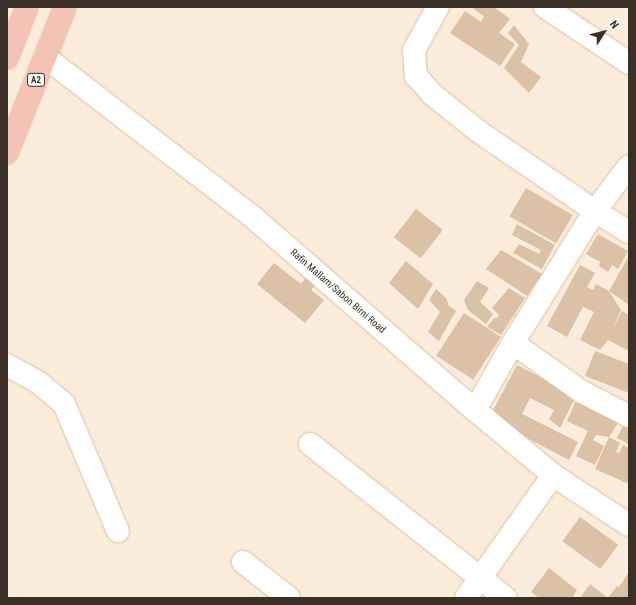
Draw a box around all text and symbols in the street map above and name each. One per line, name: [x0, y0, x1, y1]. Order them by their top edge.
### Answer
north arrow: [584, 12, 624, 52]
text: N: [607, 18, 621, 31]
road number: A2: [27, 73, 45, 87]
street label: Rafin Mallam/Sabon Birni Road: [288, 246, 388, 336]

